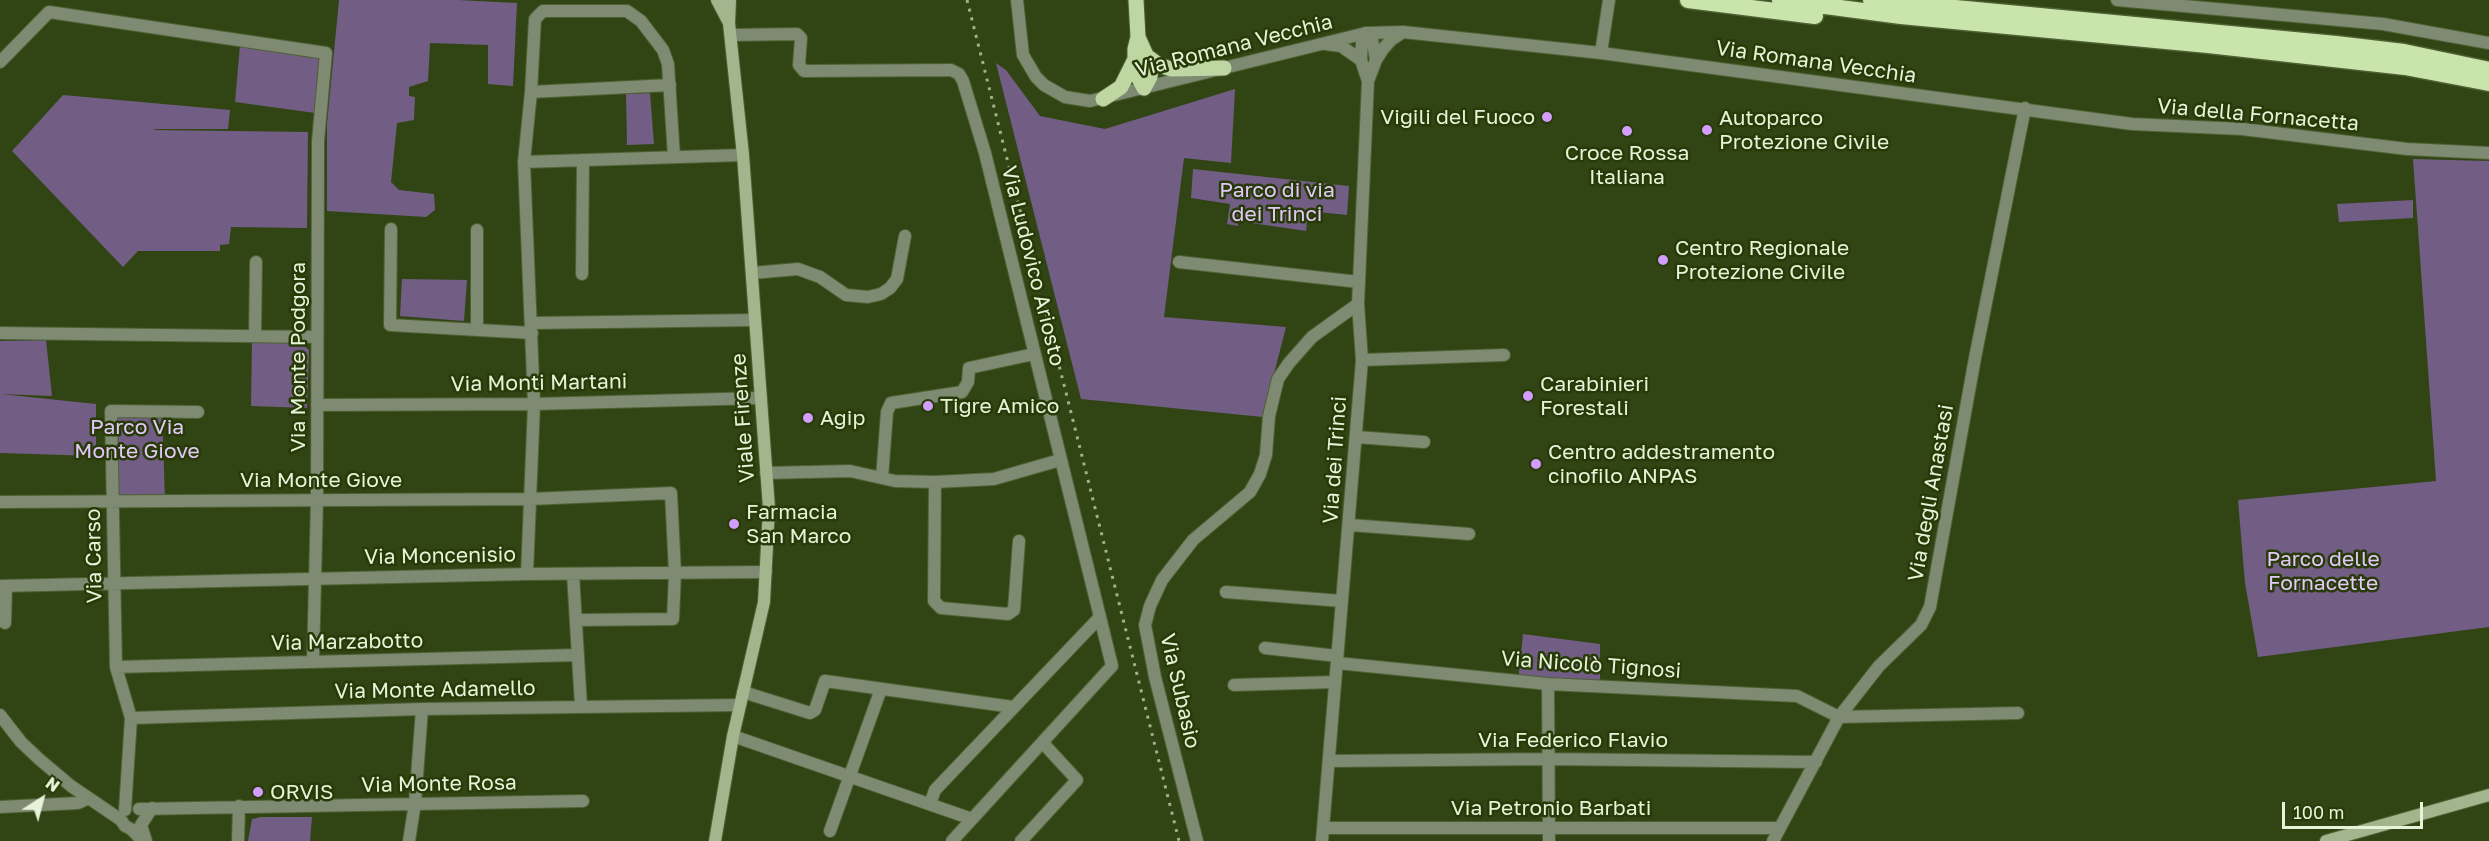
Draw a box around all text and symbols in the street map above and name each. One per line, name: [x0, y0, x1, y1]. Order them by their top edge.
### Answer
street label: Via Romana Vecchia: [1133, 9, 1335, 83]
street label: Via Romana Vecchia: [1714, 35, 1918, 89]
street label: Via della Fornacetta: [2156, 94, 2360, 136]
place label: Vigili del Fuoco: [1380, 104, 1535, 130]
place label: Autoparco Protezione Civile: [1719, 105, 1889, 155]
marker: Vigili del Fuoco: [1540, 110, 1554, 124]
marker: Autoparco Protezione Civile: [1700, 123, 1714, 137]
marker: Croce Rossa Italiana: [1620, 124, 1634, 138]
place label: Croce Rossa Italiana: [1565, 140, 1689, 190]
street label: Via Ludovico Ariosto: [996, 163, 1070, 369]
park label: Parco di via dei Trinci: [1219, 177, 1335, 227]
place label: Centro Regionale Protezione Civile: [1675, 235, 1849, 285]
marker: Centro Regionale Protezione Civile: [1656, 253, 1670, 267]
street label: Via Monte Podgora: [285, 262, 311, 452]
street label: Viale Firenze: [726, 352, 760, 484]
street label: Via Monti Martani: [450, 369, 628, 397]
place label: Carabinieri Forestali: [1540, 371, 1649, 421]
marker: Carabinieri Forestali: [1521, 389, 1535, 403]
place label: Tigre Amico: [940, 393, 1059, 419]
street label: Via dei Trinci: [1318, 395, 1352, 525]
marker: Tigre Amico: [921, 399, 935, 413]
street label: Via degli Anastasi: [1903, 402, 1959, 584]
place label: Agip: [820, 405, 865, 431]
marker: Agip: [801, 411, 815, 425]
park label: Parco Via Monte Giove: [74, 414, 200, 464]
place label: Centro addestramento cinofilo ANPAS: [1548, 439, 1775, 489]
marker: Centro addestramento cinofilo ANPAS: [1529, 457, 1543, 471]
street label: Via Monte Giove: [240, 467, 402, 493]
place label: Farmacia San Marco: [746, 499, 851, 549]
street label: Via Carso: [81, 508, 107, 604]
marker: Farmacia San Marco: [727, 517, 741, 531]
street label: Via Moncenisio: [364, 542, 516, 570]
park label: Parco delle Fornacette: [2266, 546, 2380, 596]
street label: Via Marzabotto: [271, 628, 423, 656]
street label: Via Subasio: [1155, 631, 1205, 751]
street label: Via Nicolò Tignosi: [1500, 646, 1682, 684]
street label: Via Monte Adamello: [334, 676, 536, 704]
street label: Via Federico Flavio: [1478, 727, 1668, 753]
north arrow: [12, 769, 72, 829]
street label: Via Monte Rosa: [361, 770, 517, 798]
text: N: [42, 773, 63, 796]
place label: ORVIS: [270, 779, 334, 805]
marker: ORVIS: [251, 785, 265, 799]
scale bar: [2285, 790, 2426, 828]
street label: Via Petronio Barbati: [1451, 795, 1651, 821]
text: 100 m: [2293, 801, 2344, 823]

